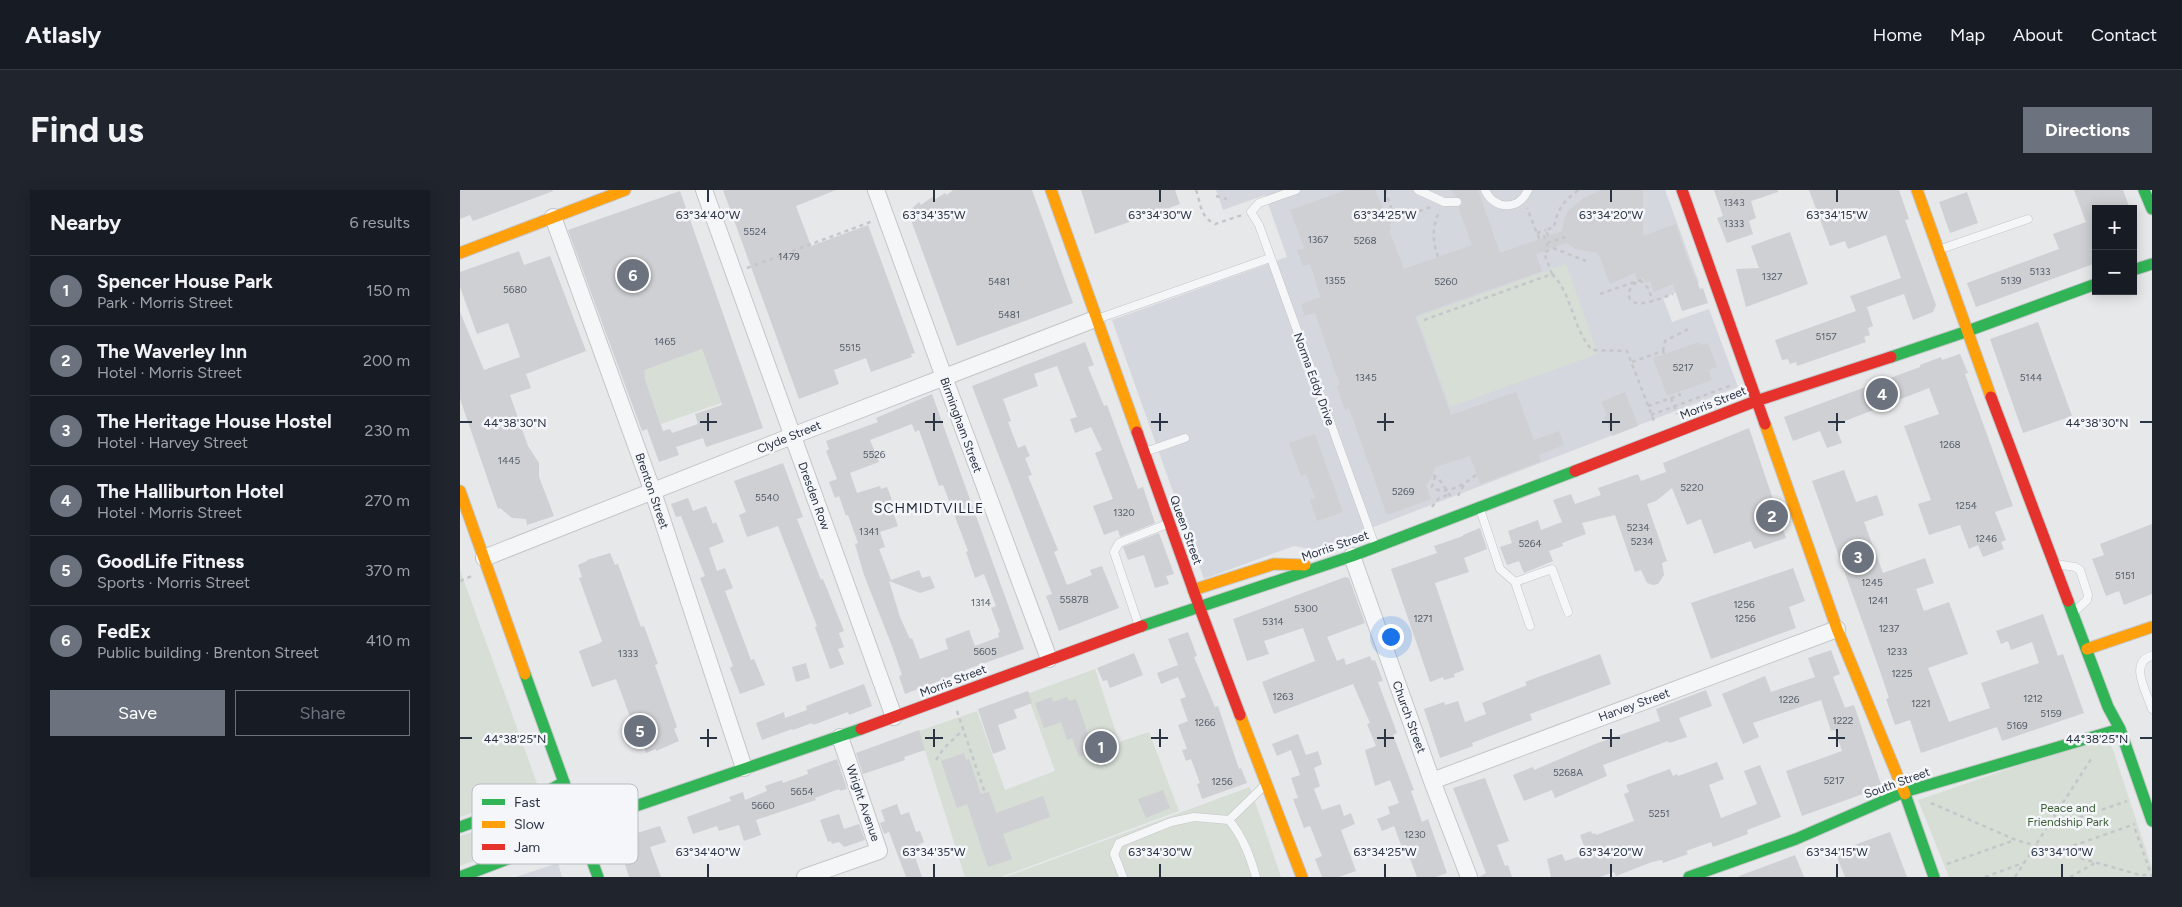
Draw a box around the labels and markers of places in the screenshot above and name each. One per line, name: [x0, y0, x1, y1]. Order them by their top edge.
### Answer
pin: 6: [617, 256, 649, 294]
pin: 4: [1866, 375, 1898, 413]
pin: 2: [1756, 497, 1788, 535]
pin: 3: [1842, 538, 1874, 576]
pin: 5: [624, 712, 656, 750]
pin: 1: [1085, 728, 1117, 766]

